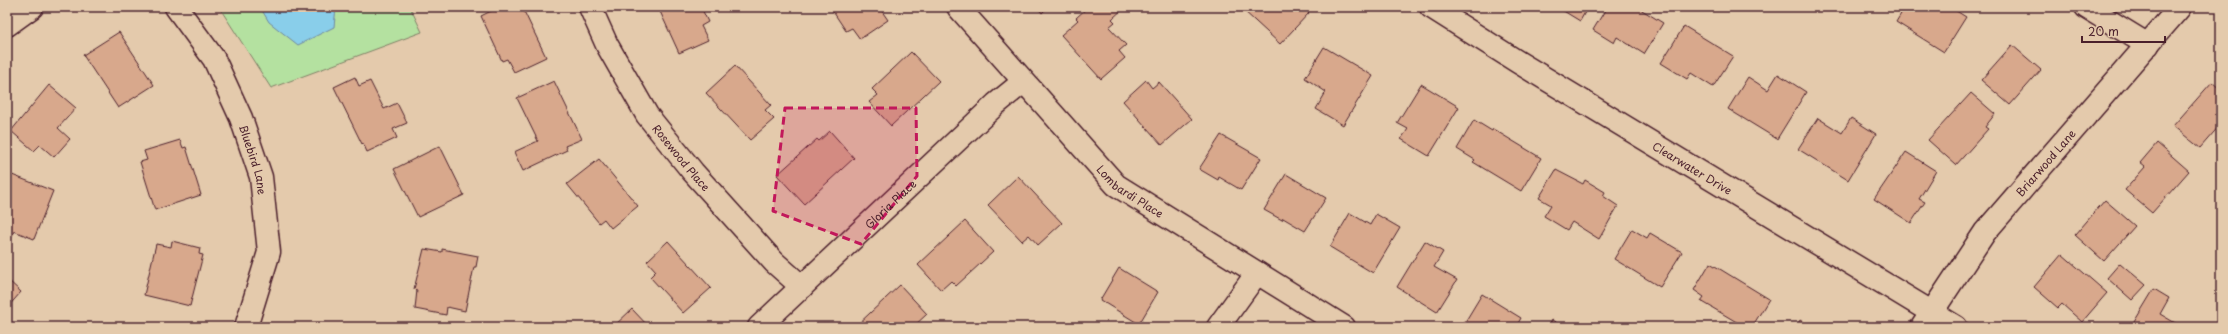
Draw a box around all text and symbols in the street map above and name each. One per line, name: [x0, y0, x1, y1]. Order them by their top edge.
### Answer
scale bar: [2082, 18, 2165, 44]
text: 20 m: [2088, 22, 2119, 40]
street label: Rosewood Place: [649, 120, 715, 195]
street label: Bluebird Lane: [235, 122, 271, 196]
street label: Briarwood Lane: [2011, 125, 2079, 200]
street label: Clearwater Drive: [1649, 137, 1736, 198]
street label: Lombardi Place: [1093, 161, 1167, 221]
street label: Gloria Place: [860, 175, 920, 232]

